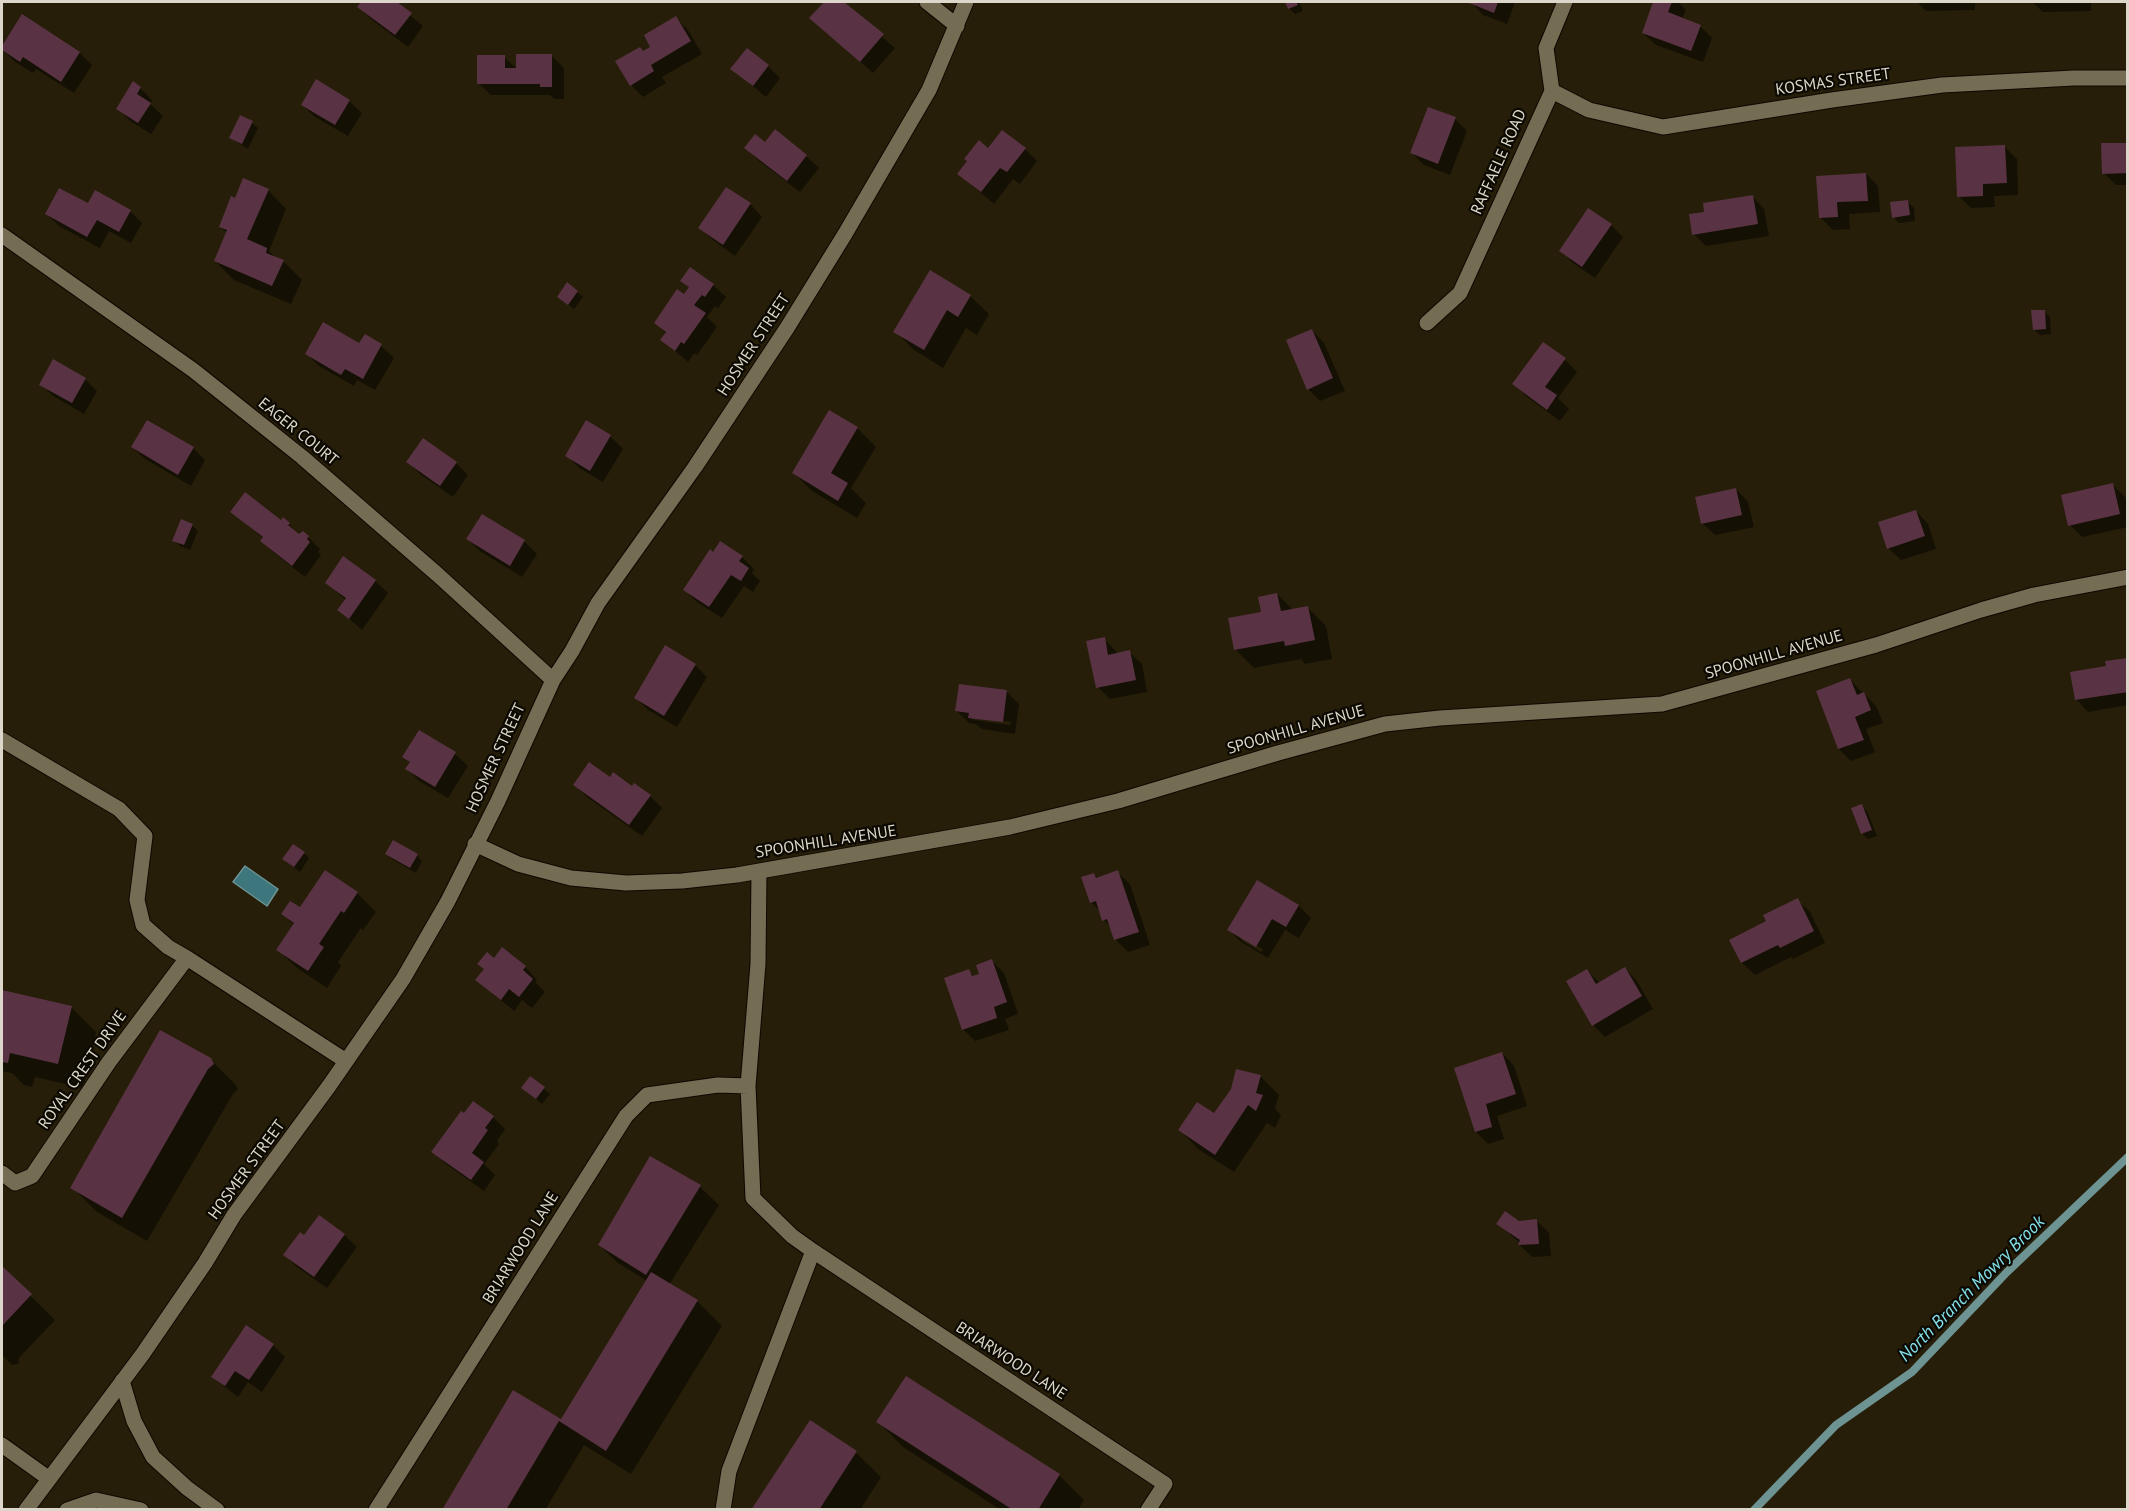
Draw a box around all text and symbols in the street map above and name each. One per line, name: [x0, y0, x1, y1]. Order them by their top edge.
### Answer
street label: KOSMAS STREET: [1774, 64, 1892, 100]
street label: RAFFAELE ROAD: [1467, 106, 1531, 218]
street label: HOSMER STREET: [714, 290, 794, 400]
street label: EAGER COURT: [254, 394, 342, 470]
street label: SPOONHILL AVENUE: [1703, 626, 1845, 684]
street label: HOSMER STREET: [462, 700, 530, 816]
street label: SPOONHILL AVENUE: [1225, 701, 1367, 759]
street label: SPOONHILL AVENUE: [754, 821, 898, 863]
street label: ROYAL CREST DRIVE: [35, 1007, 131, 1133]
street label: HOSMER STREET: [205, 1117, 289, 1223]
street label: BRIARWOOD LANE: [479, 1188, 563, 1308]
water label: North Branch Mowry Brook: [1895, 1212, 2049, 1366]
street label: BRIARWOOD LANE: [952, 1318, 1070, 1404]

